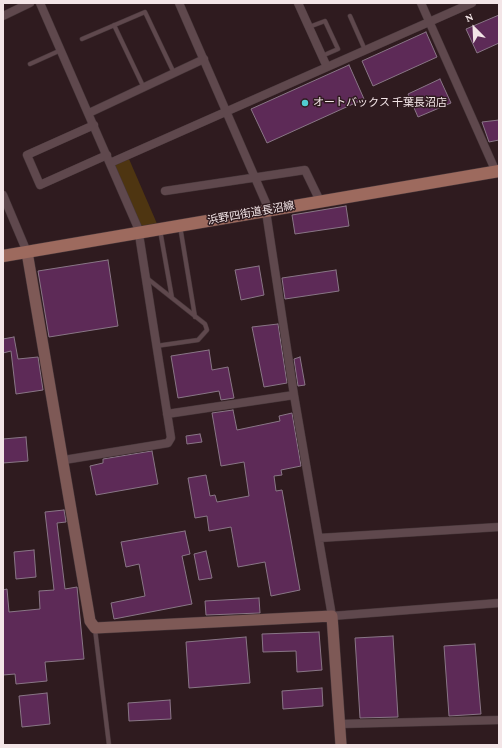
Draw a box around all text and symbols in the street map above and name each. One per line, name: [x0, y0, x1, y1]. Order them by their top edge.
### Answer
north arrow: [454, 8, 494, 48]
text: N: [463, 10, 475, 24]
place label: オートバックス 千葉長沼店: [313, 96, 447, 110]
marker: オートバックス 千葉長沼店: [300, 98, 310, 108]
street label: 浜野四街道長沼線: [207, 199, 295, 227]

